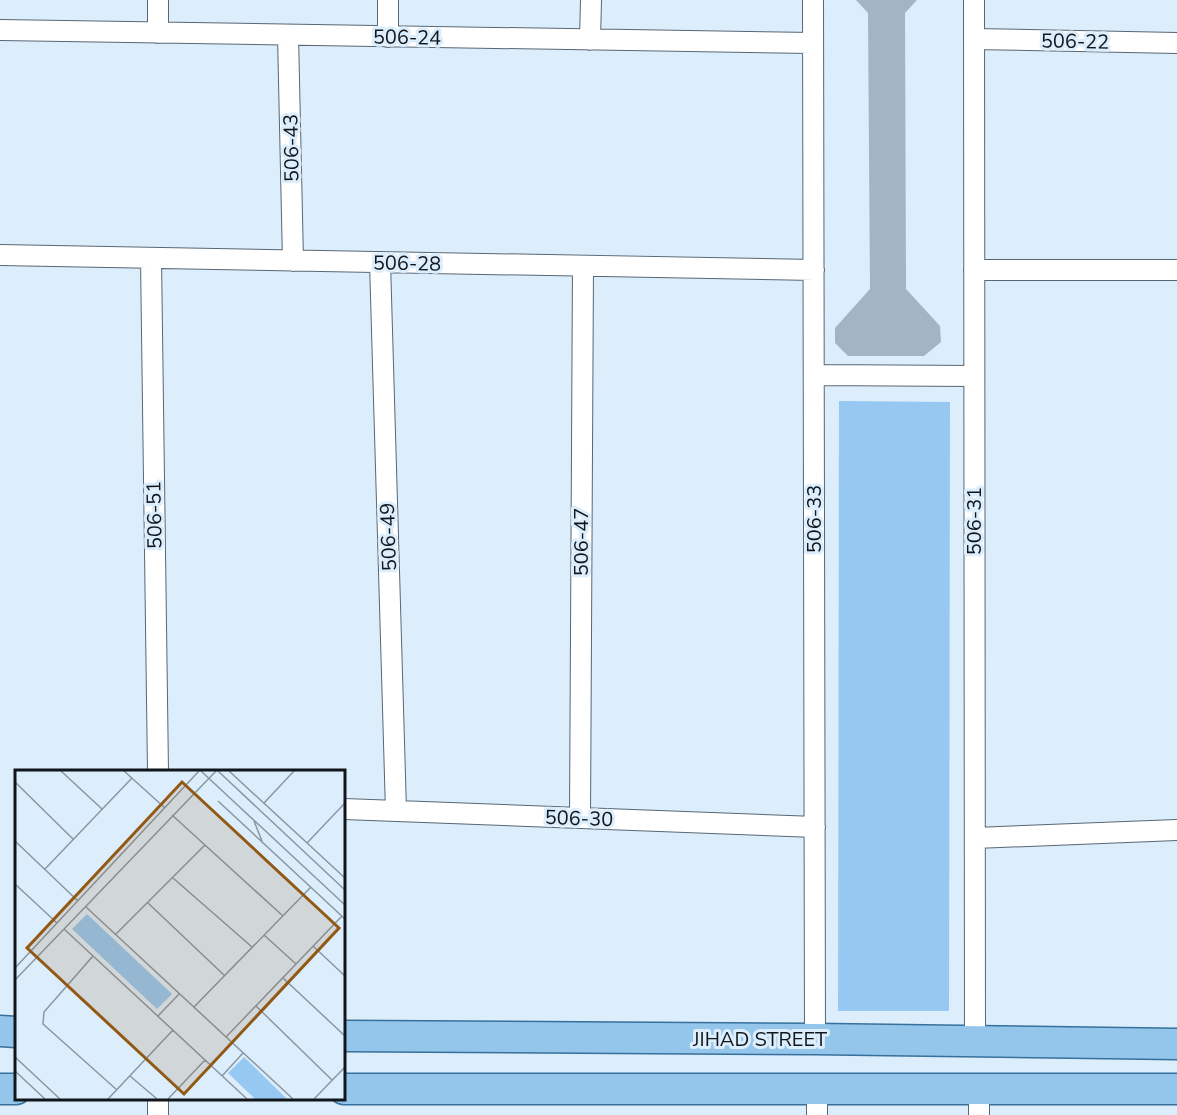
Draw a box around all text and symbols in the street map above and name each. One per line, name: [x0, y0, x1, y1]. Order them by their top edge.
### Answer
street label: 506-24: [373, 23, 441, 52]
street label: 506-22: [1041, 27, 1109, 56]
street label: 506-43: [277, 114, 306, 182]
street label: 506-28: [373, 249, 441, 278]
street label: 506-51: [140, 481, 169, 549]
street label: 506-33: [801, 485, 828, 553]
street label: 506-31: [961, 487, 988, 555]
street label: 506-49: [374, 502, 403, 572]
street label: 506-47: [568, 508, 595, 576]
inset map: [15, 770, 345, 1100]
street label: 506-30: [544, 804, 614, 833]
street label: JIHAD STREET: [692, 1026, 827, 1053]

